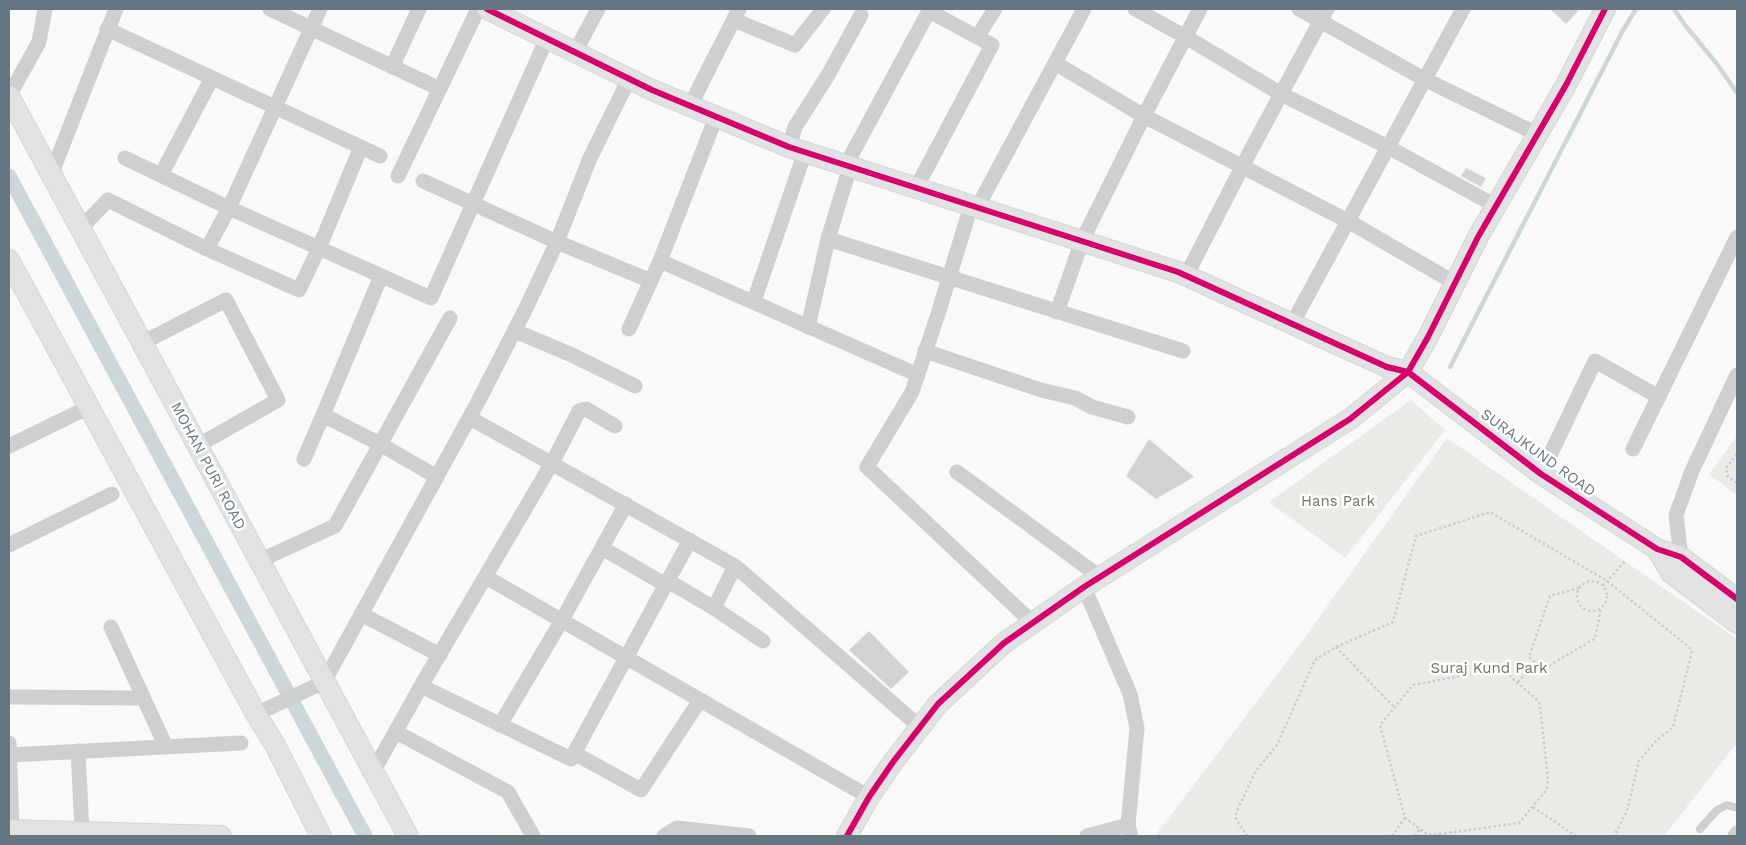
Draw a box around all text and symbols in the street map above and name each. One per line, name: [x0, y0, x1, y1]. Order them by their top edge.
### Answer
street label: MOHAN PURI ROAD: [167, 399, 249, 533]
street label: SURAJKUND ROAD: [1477, 405, 1599, 501]
park label: Hans Park: [1301, 493, 1375, 511]
park label: Suraj Kund Park: [1430, 660, 1548, 678]

